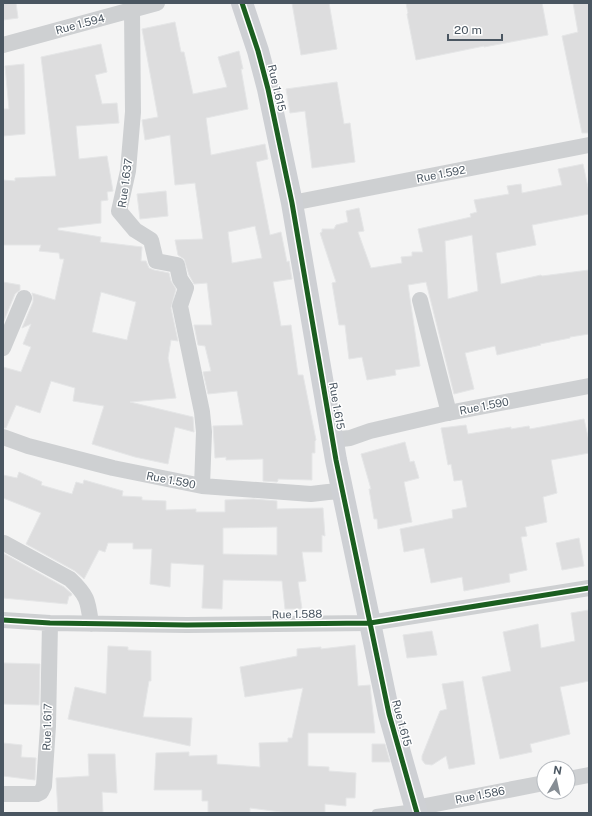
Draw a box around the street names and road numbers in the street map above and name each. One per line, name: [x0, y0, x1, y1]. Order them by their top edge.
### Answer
street label: Rue 1.594: [54, 12, 106, 36]
street label: Rue 1.615: [266, 63, 288, 113]
street label: Rue 1.637: [116, 157, 134, 208]
street label: Rue 1.592: [415, 163, 467, 185]
street label: Rue 1.615: [327, 381, 347, 431]
street label: Rue 1.590: [458, 395, 510, 417]
street label: Rue 1.590: [145, 469, 197, 491]
street label: Rue 1.588: [272, 608, 322, 620]
street label: Rue 1.615: [390, 698, 414, 748]
street label: Rue 1.617: [40, 703, 54, 751]
street label: Rue 1.586: [454, 784, 506, 806]

